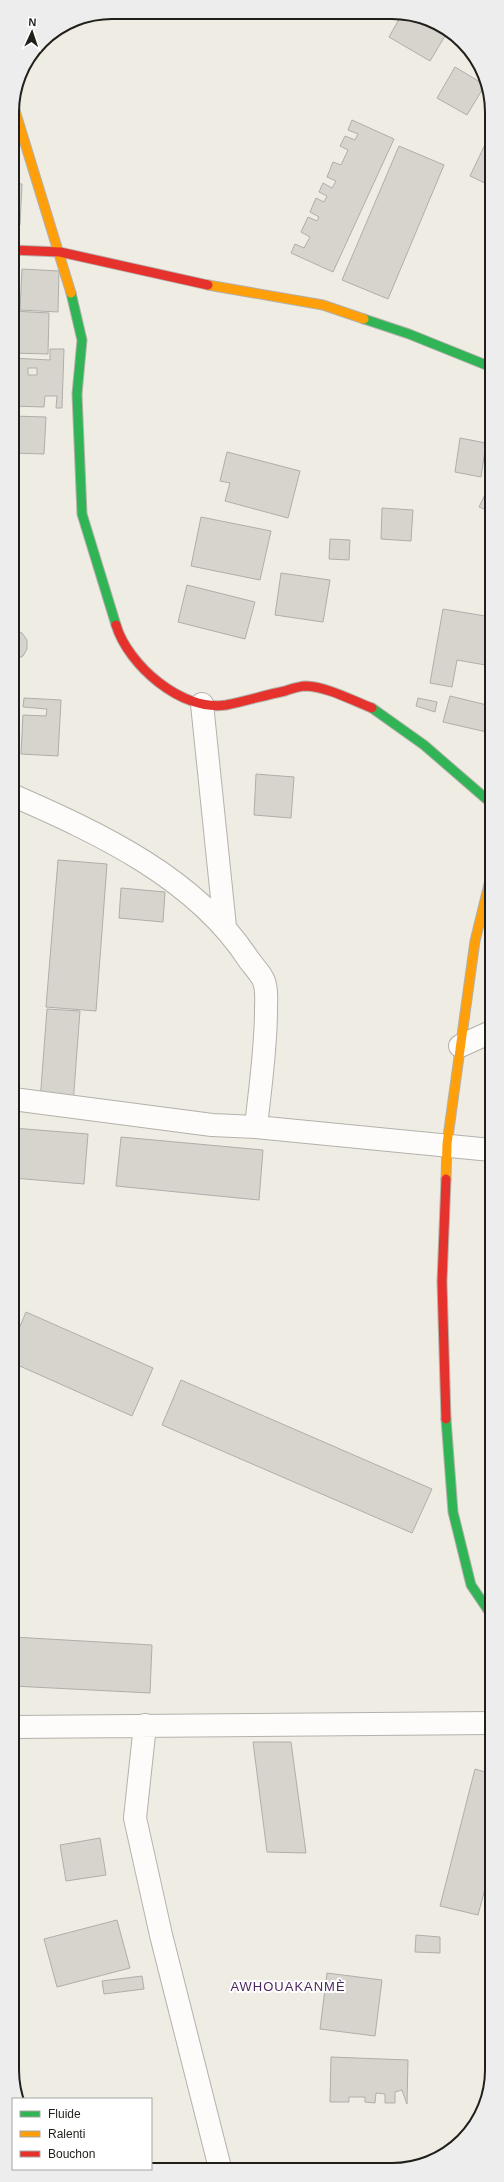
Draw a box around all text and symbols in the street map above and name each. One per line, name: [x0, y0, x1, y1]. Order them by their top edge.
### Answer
north arrow: [12, 12, 52, 52]
text: N: [28, 16, 37, 28]
district label: AWHOUAKANMÈ: [230, 1979, 346, 1994]
legend: [12, 2098, 152, 2170]
text: Fluide: [48, 2107, 81, 2121]
text: Ralenti: [48, 2127, 85, 2141]
text: Bouchon: [48, 2147, 95, 2161]

